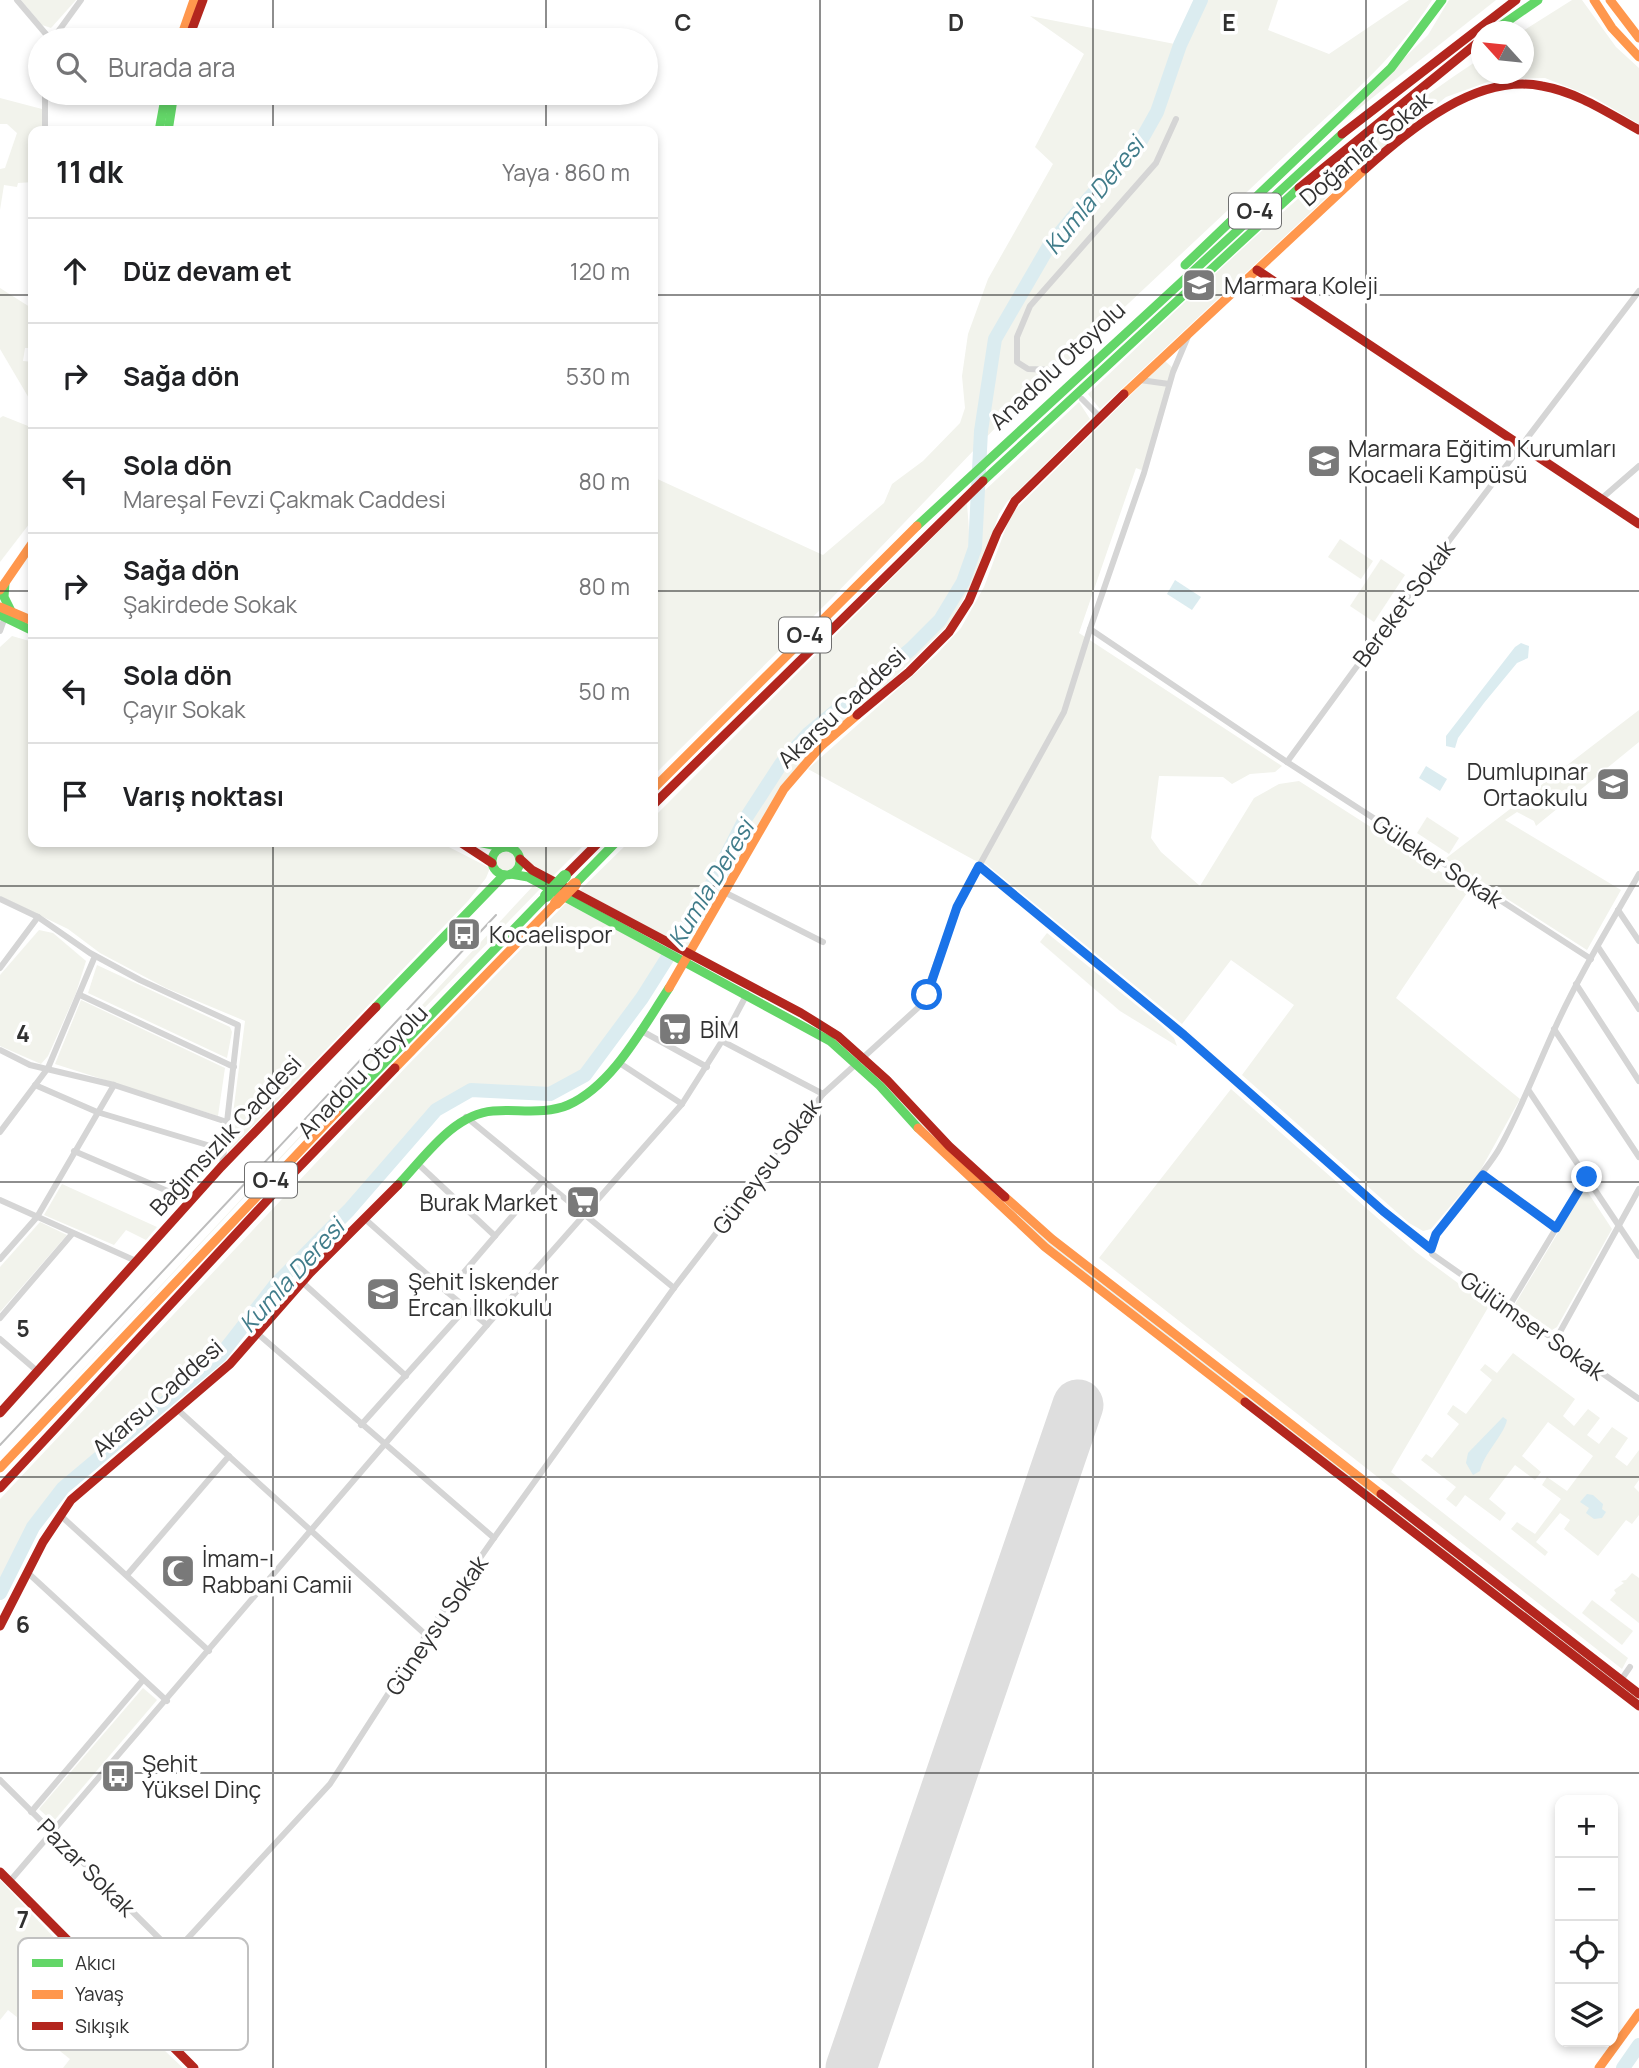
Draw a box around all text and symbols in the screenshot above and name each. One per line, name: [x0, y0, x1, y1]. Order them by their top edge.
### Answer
text: C: [675, 6, 692, 38]
text: D: [948, 6, 964, 38]
text: E: [1222, 6, 1236, 38]
north arrow: [1471, 21, 1534, 84]
search box: [28, 28, 658, 105]
icon: search: [52, 48, 90, 86]
text: Burada ara: [108, 49, 235, 85]
street label: Doğanlar Sokak: [1292, 83, 1438, 213]
water label: Kumla Deresi: [1035, 127, 1153, 261]
text: 11 dk: [56, 151, 123, 192]
text: Yaya · 860 m: [502, 156, 630, 188]
road number: O-4: [1229, 194, 1281, 228]
icon: ahead: [56, 252, 94, 290]
text: Düz devam et: [123, 253, 292, 289]
text: 120 m: [570, 255, 630, 287]
school or university icon: Marmara Koleji: [1180, 266, 1218, 304]
place label: Marmara Koleji: [1224, 269, 1378, 301]
street label: Anadolu Otoyolu: [982, 294, 1132, 436]
icon: right: [56, 357, 94, 395]
text: Sağa dön: [123, 358, 240, 394]
text: 530 m: [566, 360, 630, 392]
place label: Marmara Eğitim Kurumları Kocaeli Kampüsü: [1348, 432, 1616, 490]
school or university icon: Marmara Eğitim Kurumları Kocaeli Kampüsü: [1305, 442, 1343, 480]
text: Sola dön: [123, 447, 232, 483]
icon: left: [56, 462, 94, 500]
text: 80 m: [579, 465, 630, 497]
text: Mareşal Fevzi Çakmak Caddesi: [123, 483, 446, 515]
street label: Bereket Sokak: [1345, 533, 1462, 673]
text: Sağa dön: [123, 552, 240, 588]
icon: right: [56, 567, 94, 605]
text: 80 m: [579, 570, 630, 602]
text: Şakirdede Sokak: [123, 588, 297, 620]
road number: O-4: [779, 618, 831, 652]
street label: Akarsu Caddesi: [770, 639, 912, 775]
text: Sola dön: [123, 657, 232, 693]
icon: left: [56, 672, 94, 710]
text: 50 m: [579, 675, 630, 707]
text: Çayır Sokak: [123, 693, 245, 725]
place label: Dumlupınar Ortaokulu: [1467, 755, 1588, 813]
school or university icon: Dumlupınar Ortaokulu: [1594, 765, 1632, 803]
icon: arrive: [56, 777, 94, 815]
text: Varış noktası: [123, 778, 284, 814]
street label: Güleker Sokak: [1367, 807, 1510, 915]
water label: Kumla Deresi: [659, 811, 763, 953]
bus stop icon: Kocaelispor: [445, 915, 483, 953]
place label: Kocaelispor: [489, 918, 613, 950]
route start: [911, 979, 942, 1010]
street label: Anadolu Otoyolu: [290, 997, 434, 1145]
supermarket icon: BİM: [656, 1010, 694, 1048]
place label: BİM: [700, 1013, 739, 1045]
text: 4: [16, 1017, 30, 1049]
street label: Bağımsızlık Caddesi: [142, 1048, 308, 1222]
street label: Güneysu Sokak: [704, 1091, 828, 1241]
route end: [1571, 1161, 1602, 1192]
road number: O-4: [245, 1162, 297, 1198]
supermarket icon: Burak Market: [564, 1183, 602, 1221]
place label: Burak Market: [419, 1186, 558, 1218]
water label: Kumla Deresi: [231, 1208, 353, 1339]
street label: Gülümser Sokak: [1454, 1263, 1612, 1387]
place label: Şehit İskender Ercan İlkokulu: [408, 1265, 559, 1323]
school or university icon: Şehit İskender Ercan İlkokulu: [364, 1275, 402, 1313]
text: 5: [16, 1312, 30, 1344]
street label: Akarsu Caddesi: [84, 1331, 230, 1463]
place label: İmam-ı Rabbani Camii: [202, 1542, 352, 1600]
street label: Güneysu Sokak: [377, 1548, 495, 1701]
mosque icon: İmam-ı Rabbani Camii: [159, 1552, 197, 1590]
text: 6: [16, 1608, 30, 1640]
place label: Şehit Yüksel Dinç: [142, 1747, 261, 1805]
bus stop icon: Şehit Yüksel Dinç: [99, 1757, 137, 1795]
map controls: [1555, 1795, 1618, 2047]
button: +: [1555, 1795, 1618, 1858]
street label: Pazar Sokak: [31, 1811, 144, 1924]
button: −: [1555, 1858, 1618, 1921]
text: 7: [17, 1903, 29, 1935]
button: locate: [1555, 1921, 1618, 1984]
legend: [18, 1938, 248, 2050]
text: Akıcı: [75, 1950, 116, 1976]
text: Yavaş: [75, 1981, 124, 2007]
button: layers: [1555, 1984, 1618, 2047]
text: Sıkışık: [75, 2013, 129, 2039]

